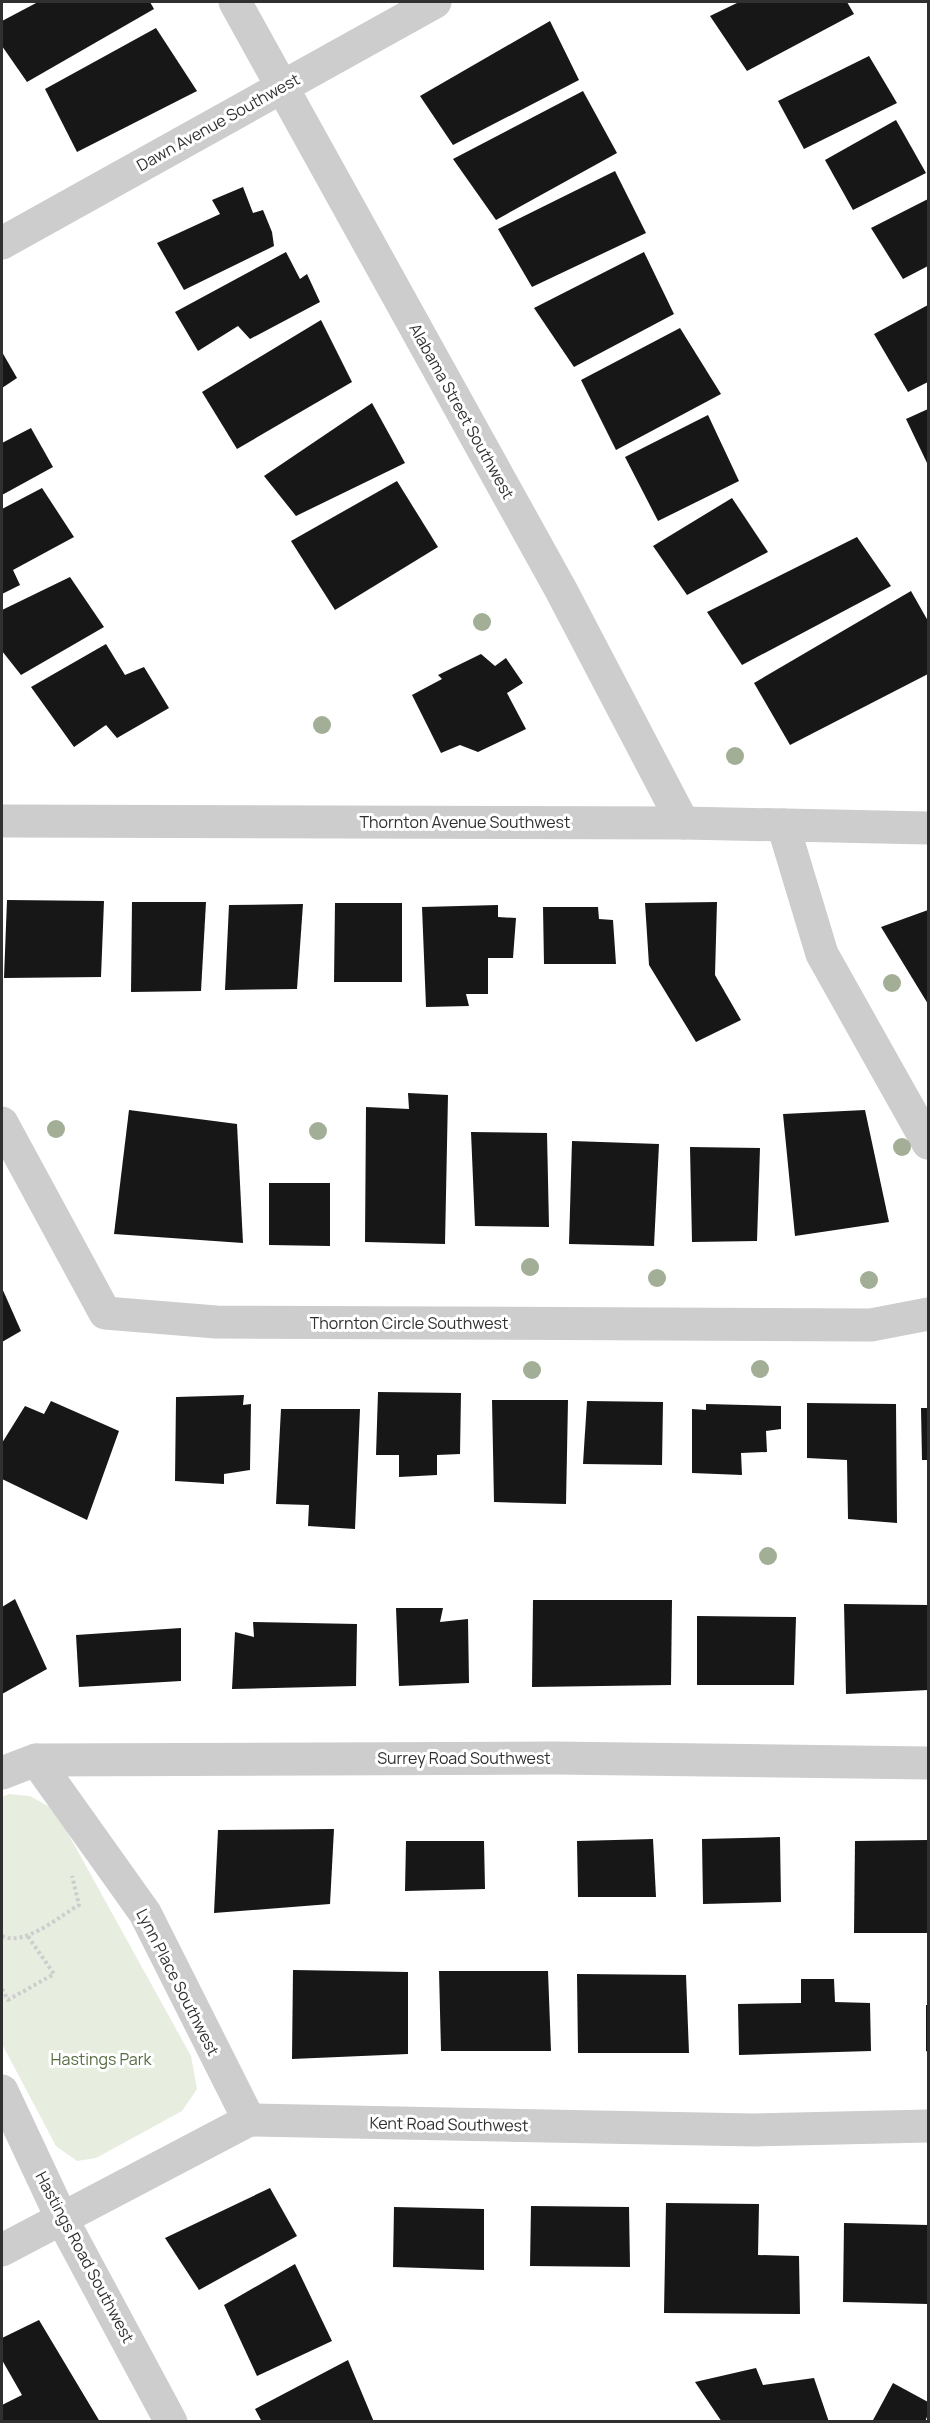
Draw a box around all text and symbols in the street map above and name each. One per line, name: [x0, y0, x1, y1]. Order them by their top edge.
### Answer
street label: Dawn Avenue Southwest: [133, 68, 303, 176]
street label: Alabama Street Southwest: [404, 319, 520, 503]
street label: Thornton Avenue Southwest: [360, 811, 570, 833]
street label: Thornton Circle Southwest: [310, 1312, 508, 1334]
street label: Surrey Road Southwest: [377, 1747, 551, 1769]
street label: Lynn Place Southwest: [131, 1905, 225, 2059]
park label: Hastings Park: [51, 2048, 152, 2070]
street label: Kent Road Southwest: [369, 2112, 529, 2136]
street label: Hastings Road Southwest: [30, 2168, 140, 2346]

